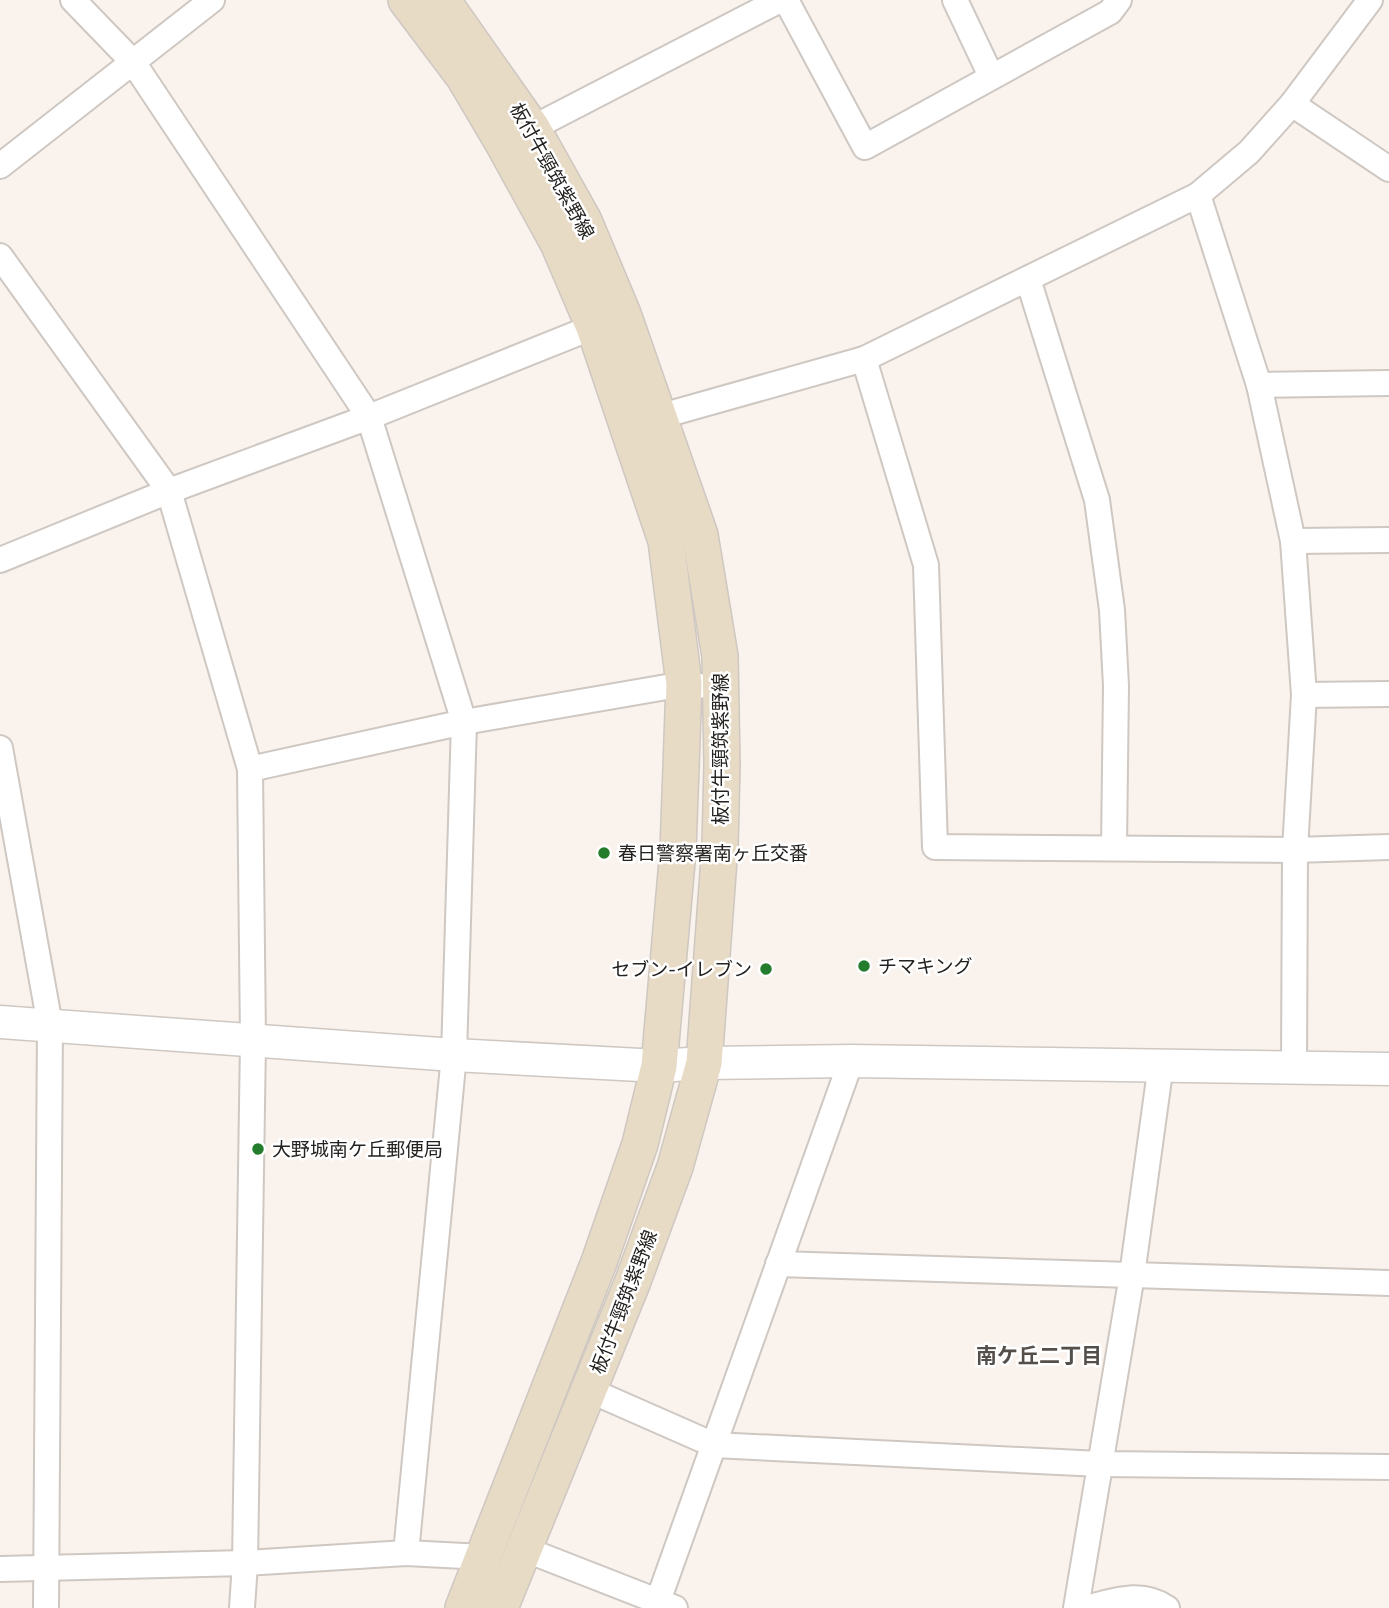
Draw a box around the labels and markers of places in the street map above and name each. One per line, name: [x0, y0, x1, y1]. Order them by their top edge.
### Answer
place label: 春日警察署南ヶ丘交番: [618, 842, 808, 865]
marker: 春日警察署南ヶ丘交番: [596, 845, 612, 861]
place label: チマキング: [878, 955, 972, 978]
place label: セブン-イレブン: [611, 958, 752, 981]
marker: チマキング: [856, 958, 872, 974]
marker: セブン-イレブン: [758, 961, 774, 977]
place label: 大野城南ケ丘郵便局: [272, 1138, 443, 1161]
marker: 大野城南ケ丘郵便局: [250, 1141, 266, 1157]

